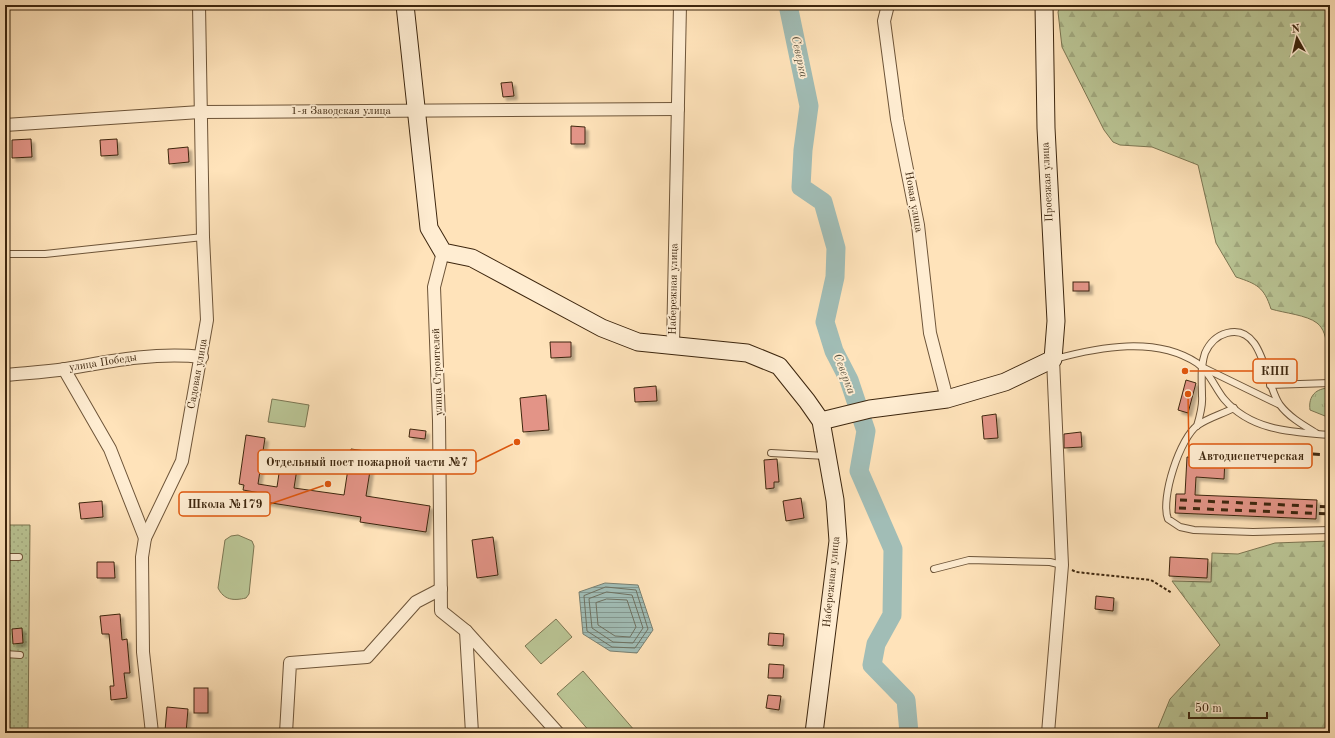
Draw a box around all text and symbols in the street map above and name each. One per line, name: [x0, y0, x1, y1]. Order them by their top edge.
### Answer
north arrow: [1277, 18, 1317, 58]
text: N: [1291, 23, 1301, 36]
water label: Северка: [789, 35, 809, 80]
street label: 1-я Заводская улица: [291, 106, 392, 117]
street label: Проезжая улица: [1040, 141, 1056, 222]
street label: Новая улица: [902, 171, 924, 234]
street label: Набережная улица: [668, 243, 680, 335]
street label: улица Строителей: [431, 328, 445, 416]
street label: Садовая улица: [186, 337, 210, 410]
street label: улица Победы: [68, 352, 138, 374]
water label: Северка: [831, 352, 857, 397]
callout: КПП: [1253, 359, 1297, 383]
text: КПП: [1261, 366, 1289, 378]
callout: Автодиспетчерская: [1189, 444, 1312, 468]
callout: Отдельный пост пожарной части №7: [258, 450, 476, 474]
text: Автодиспетчерская: [1198, 451, 1304, 463]
text: Отдельный пост пожарной части №7: [266, 457, 468, 469]
callout: Школа №179: [179, 492, 270, 516]
text: Школа №179: [187, 499, 263, 511]
street label: Набережная улица: [822, 535, 842, 628]
scale bar: [1189, 694, 1267, 720]
text: 50 m: [1195, 702, 1222, 715]

